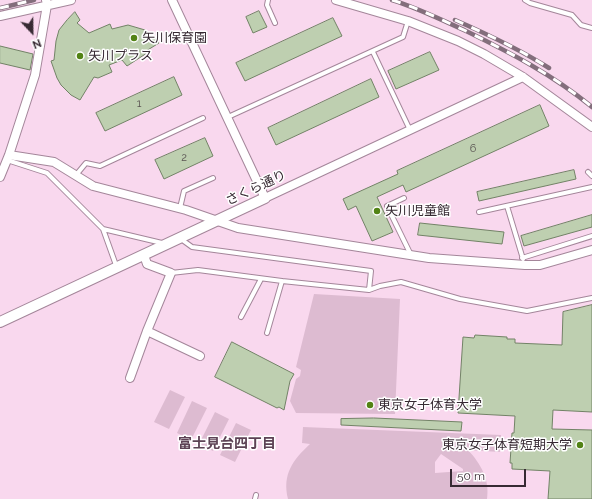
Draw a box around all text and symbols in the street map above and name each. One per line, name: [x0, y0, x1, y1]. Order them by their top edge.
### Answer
north arrow: [12, 12, 52, 52]
place label: 矢川保育園: [142, 30, 207, 46]
marker: 矢川保育園: [129, 33, 139, 43]
text: N: [30, 36, 43, 51]
place label: 矢川プラス: [88, 48, 153, 64]
marker: 矢川プラス: [75, 51, 85, 61]
house number: 1: [137, 97, 141, 111]
house number: 6: [470, 142, 476, 156]
house number: 2: [181, 151, 187, 165]
street label: さくら通り: [223, 167, 289, 209]
place label: 矢川児童館: [385, 203, 450, 219]
marker: 矢川児童館: [372, 206, 382, 216]
place label: 東京女子体育大学: [378, 397, 482, 413]
marker: 東京女子体育大学: [365, 400, 375, 410]
district label: 富士見台四丁目: [178, 436, 276, 452]
place label: 東京女子体育短期大学: [442, 437, 572, 453]
marker: 東京女子体育短期大学: [575, 440, 585, 450]
scale bar: [452, 461, 528, 487]
text: 50 m: [457, 469, 485, 483]

